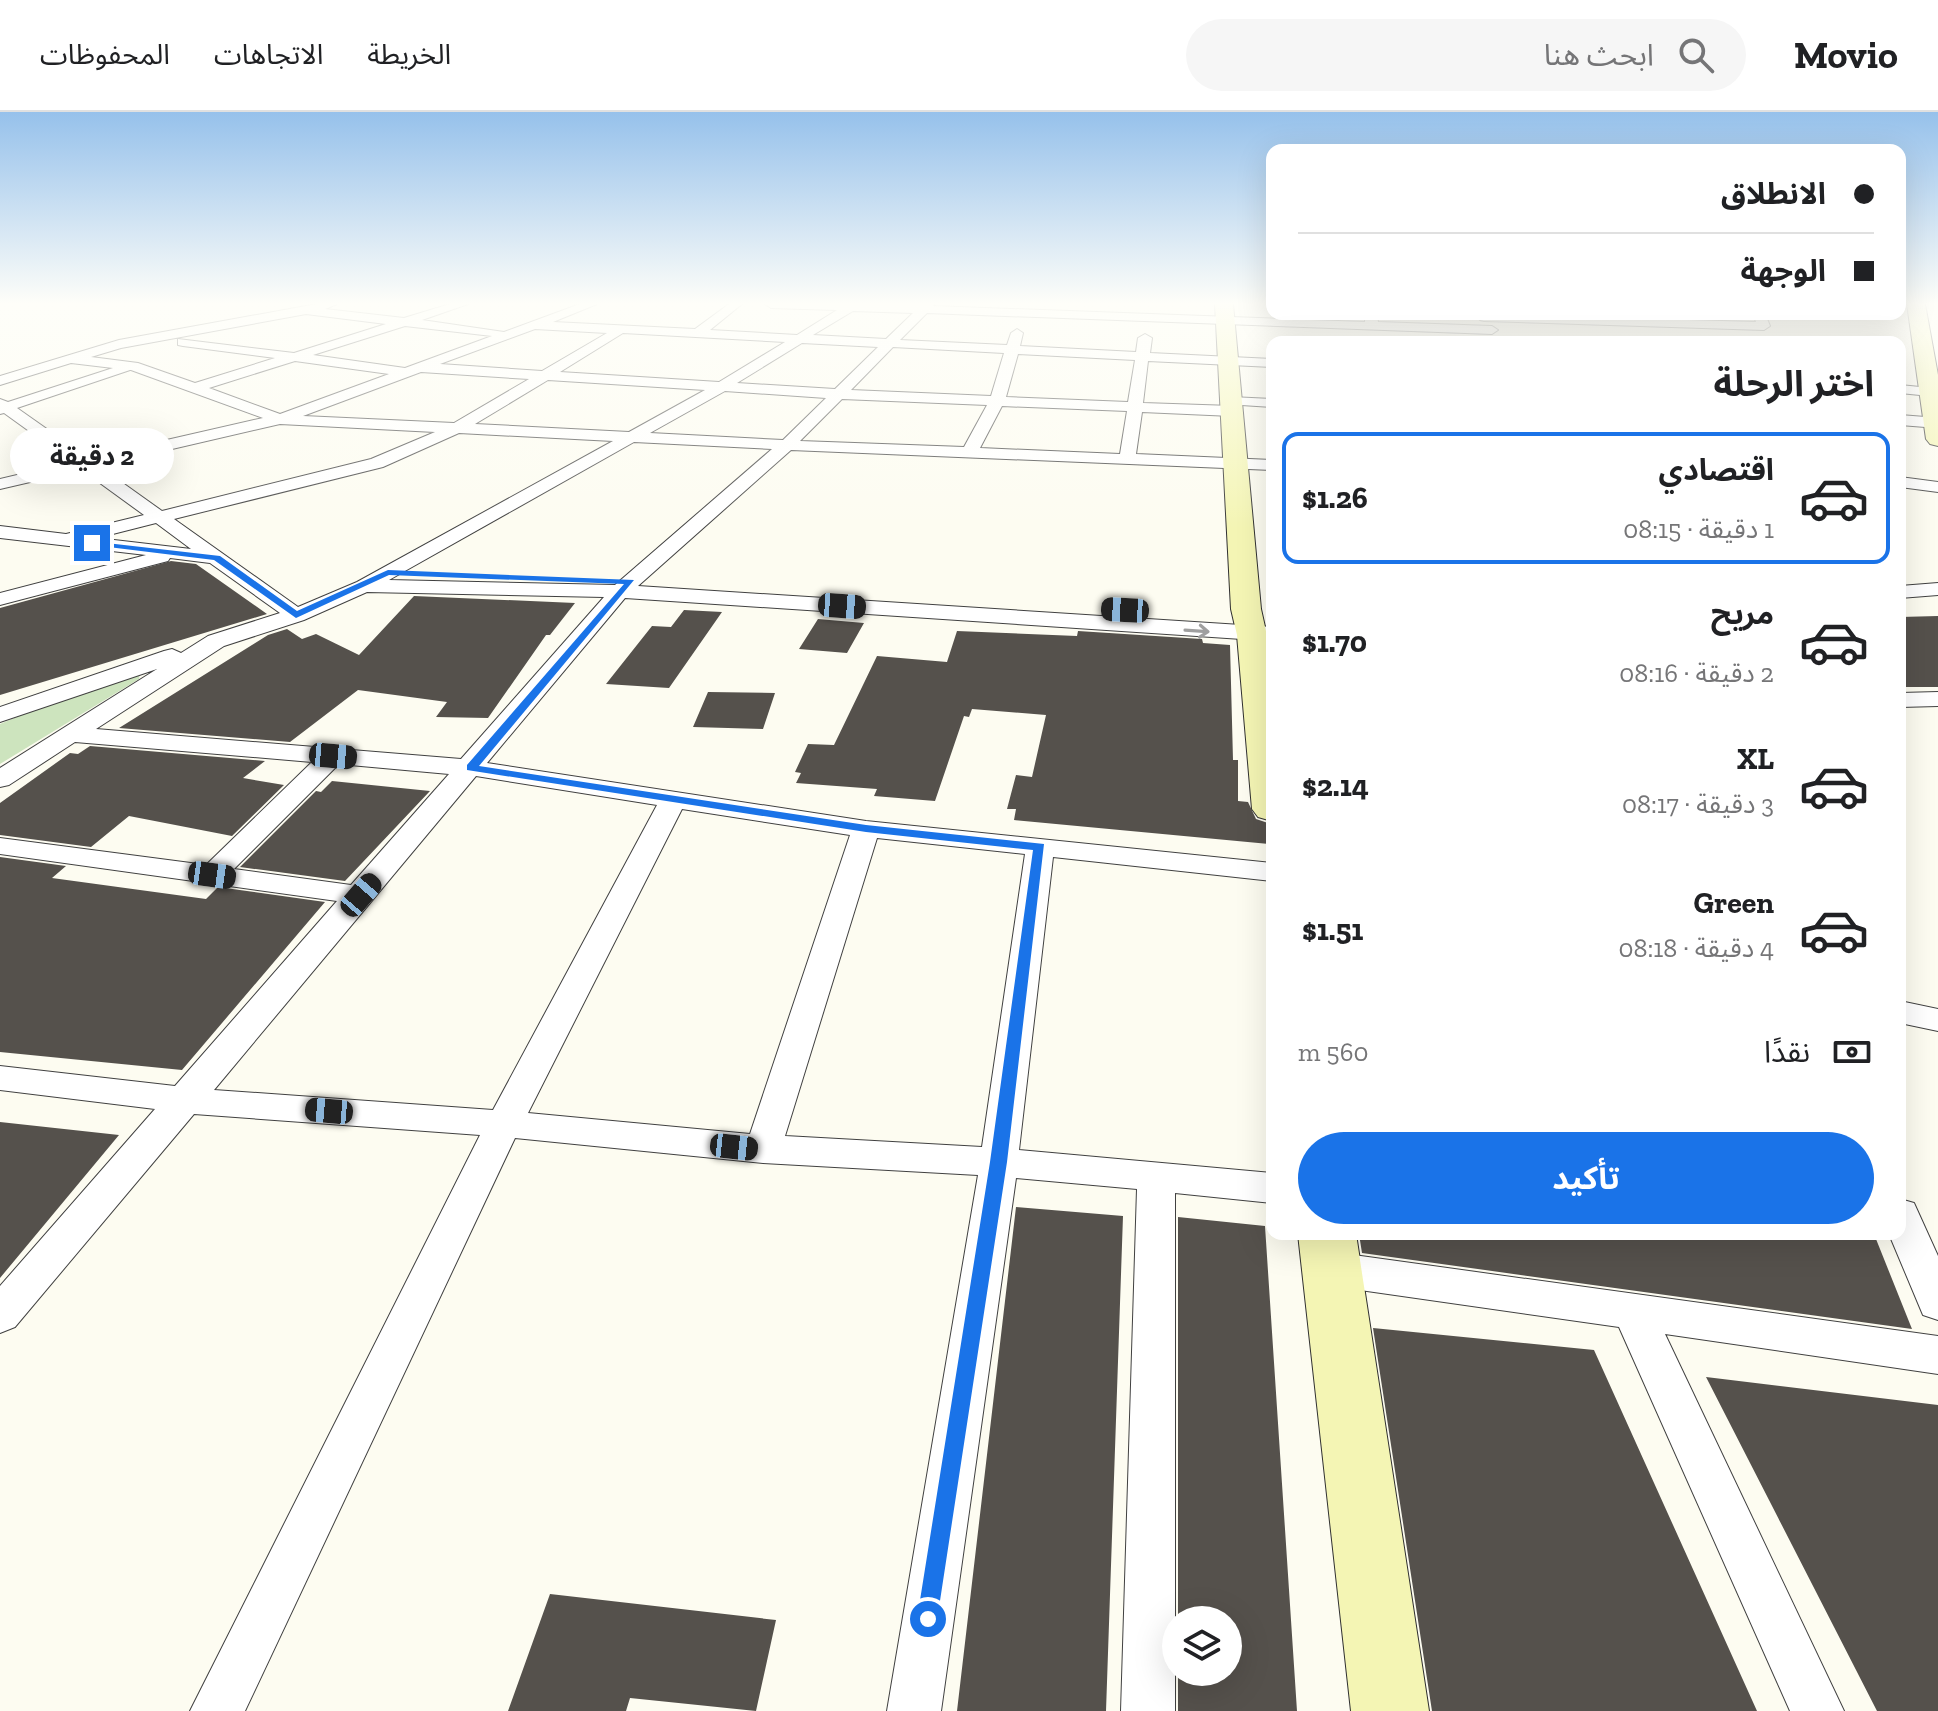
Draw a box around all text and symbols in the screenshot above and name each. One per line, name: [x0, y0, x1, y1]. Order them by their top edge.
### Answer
search box: [1186, 19, 1746, 91]
text: Movio: [1794, 32, 1898, 78]
icon: search: [1674, 33, 1718, 77]
text: ابحث هنا: [1544, 37, 1654, 73]
text: المحفوظات: [40, 38, 170, 71]
text: الاتجاهات: [214, 38, 323, 71]
text: الخريطة: [367, 38, 451, 71]
text: الانطلاق: [1721, 176, 1826, 212]
text: الوجهة: [1741, 253, 1826, 289]
text: اختر الرحلة: [1714, 362, 1874, 405]
callout: 2 دقيقة: [10, 427, 174, 483]
text: 2 دقيقة: [50, 440, 134, 472]
text: اقتصادي: [1659, 452, 1774, 488]
icon: car: [1798, 462, 1870, 534]
text: $1.26: [1302, 480, 1368, 516]
text: 1 دقيقة · 08:15: [1623, 513, 1774, 545]
route end: [74, 525, 110, 561]
car: [817, 592, 867, 620]
text: مريح: [1711, 596, 1774, 632]
car: [1100, 597, 1150, 623]
icon: car: [1798, 606, 1870, 678]
one-way arrow: [1183, 624, 1210, 639]
text: $1.70: [1302, 624, 1367, 660]
text: 2 دقيقة · 08:16: [1619, 657, 1774, 689]
text: XL: [1737, 741, 1774, 777]
car: [308, 742, 358, 770]
icon: car: [1798, 750, 1870, 822]
text: $2.14: [1302, 768, 1369, 804]
text: 3 دقيقة · 08:17: [1622, 788, 1774, 820]
car: [187, 860, 237, 890]
car: [336, 869, 386, 921]
text: Green: [1694, 885, 1774, 921]
icon: car: [1798, 894, 1870, 966]
text: $1.51: [1302, 912, 1363, 948]
text: 4 دقيقة · 08:18: [1619, 932, 1774, 964]
icon: cash: [1830, 1030, 1874, 1074]
text: نقدًا: [1764, 1034, 1810, 1070]
text: 560 m: [1298, 1036, 1368, 1068]
car: [304, 1097, 354, 1125]
button: تأكيد: [1298, 1132, 1874, 1224]
car: [709, 1133, 759, 1161]
route start: [910, 1601, 946, 1637]
map controls: [1162, 1606, 1242, 1686]
button: layers: [1162, 1606, 1242, 1686]

